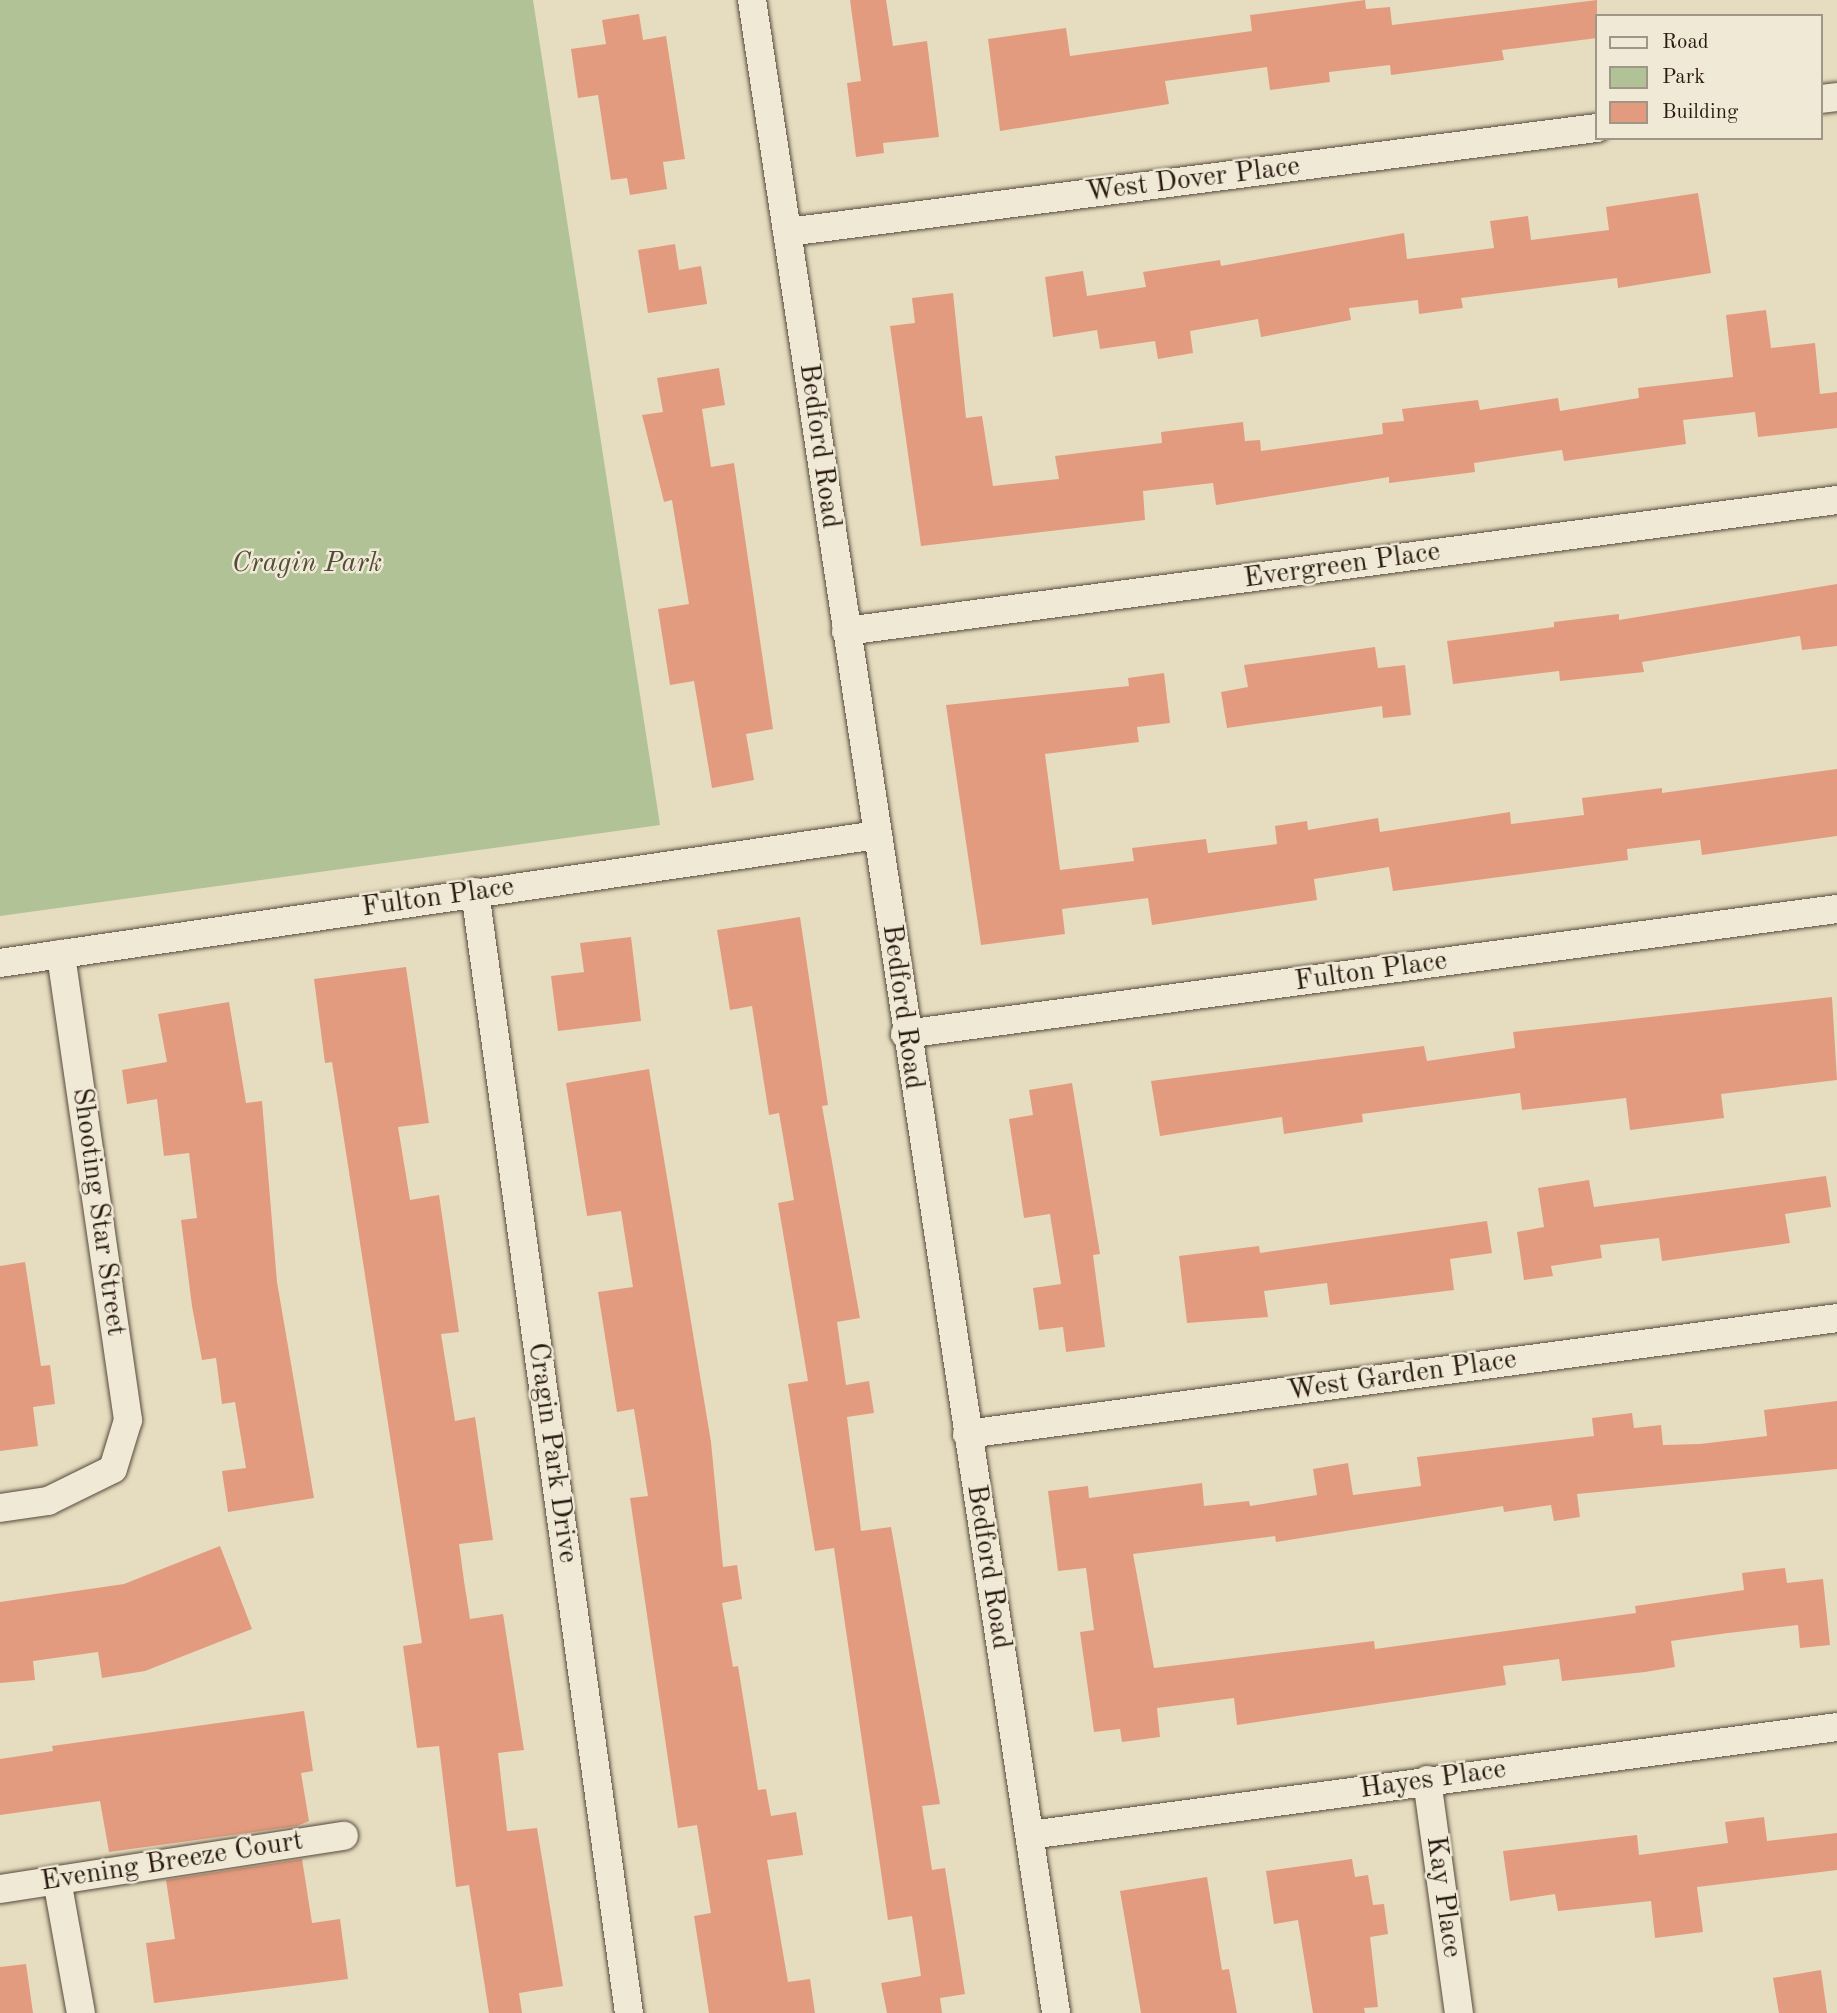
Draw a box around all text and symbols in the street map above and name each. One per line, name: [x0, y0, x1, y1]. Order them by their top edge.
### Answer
legend: [1596, 14, 1823, 140]
text: Road: [1662, 32, 1709, 53]
text: Park: [1662, 67, 1705, 88]
text: Building: [1662, 102, 1738, 123]
street label: West Dover Place: [1084, 150, 1302, 210]
street label: Bedford Road: [791, 361, 847, 531]
street label: Evergreen Place: [1242, 536, 1442, 596]
park label: Cragin Park: [232, 547, 382, 581]
street label: Fulton Place: [360, 871, 516, 925]
street label: Bedford Road: [874, 922, 930, 1092]
street label: Fulton Place: [1293, 945, 1449, 999]
street label: Shooting Star Street: [64, 1086, 132, 1338]
street label: Cragin Park Drive: [520, 1341, 584, 1565]
street label: West Garden Place: [1285, 1343, 1519, 1409]
street label: Bedford Road: [958, 1482, 1018, 1652]
street label: Hayes Place: [1358, 1753, 1508, 1807]
street label: Evening Breeze Court: [39, 1825, 305, 1899]
street label: Kay Place: [1418, 1834, 1468, 1960]

